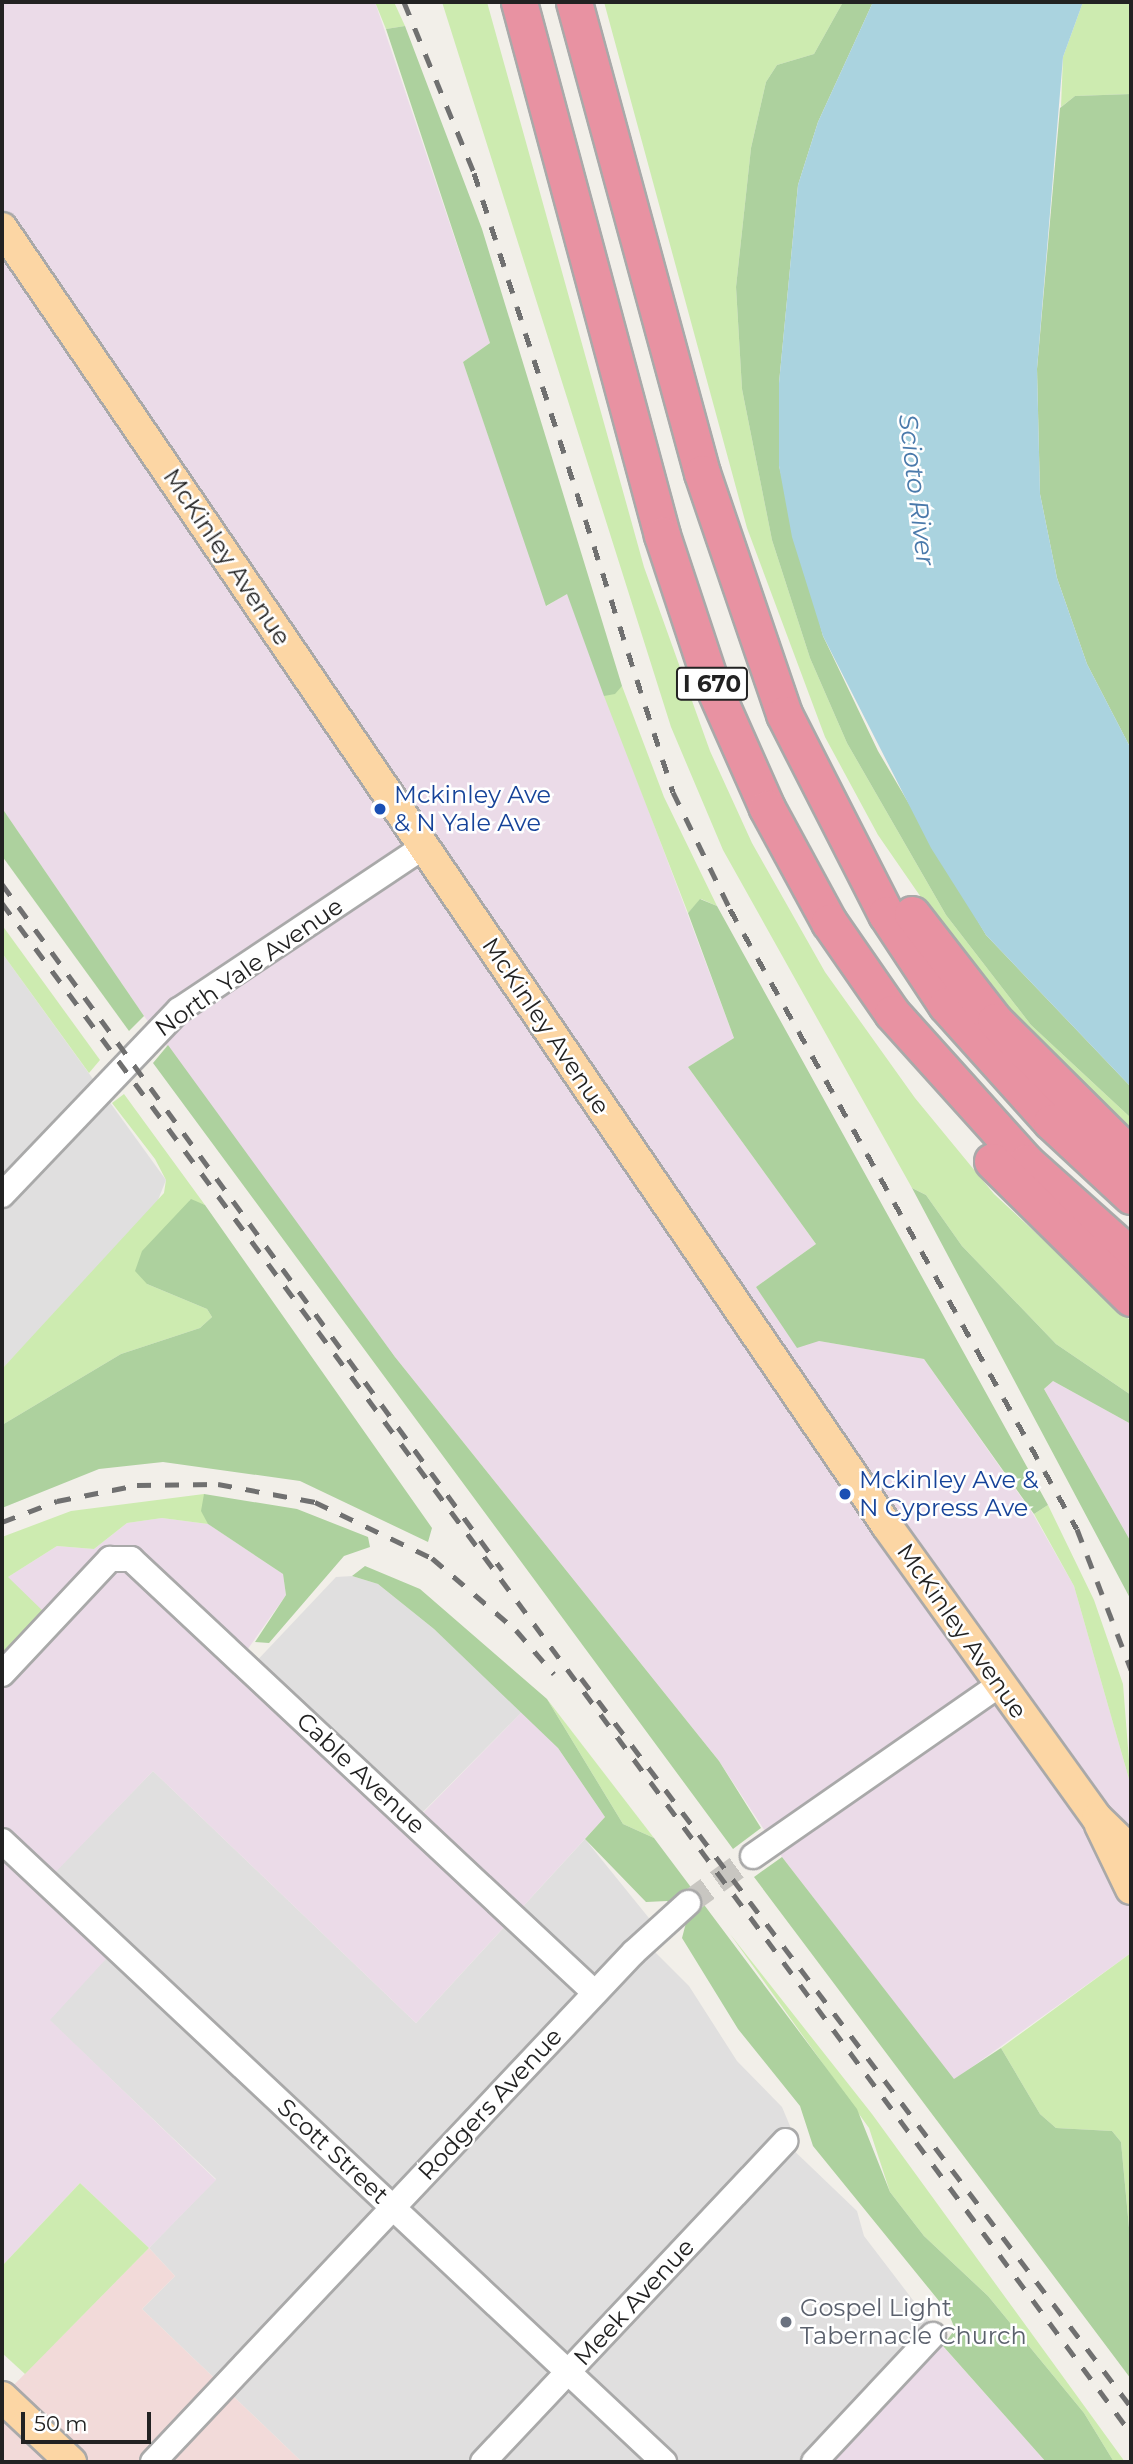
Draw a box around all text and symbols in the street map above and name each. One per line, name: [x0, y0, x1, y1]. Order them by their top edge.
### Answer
water label: Scioto River: [891, 412, 941, 568]
street label: McKinley Avenue: [157, 463, 297, 651]
road number: I 670: [675, 664, 749, 704]
place label: Mckinley Ave & N Yale Ave: [394, 781, 551, 837]
marker: Mckinley Ave & N Yale Ave: [372, 801, 388, 817]
street label: North Yale Avenue: [150, 891, 348, 1043]
street label: McKinley Avenue: [476, 932, 616, 1120]
place label: Mckinley Ave & N Cypress Ave: [859, 1466, 1038, 1522]
marker: Mckinley Ave & N Cypress Ave: [837, 1486, 853, 1502]
street label: McKinley Avenue: [891, 1538, 1033, 1724]
street label: Cable Avenue: [291, 1706, 431, 1840]
street label: Rodgers Avenue: [412, 2022, 568, 2186]
street label: Scott Street: [272, 2092, 394, 2210]
street label: Meek Avenue: [568, 2233, 700, 2371]
place label: Gospel Light Tabernacle Church: [800, 2294, 1027, 2350]
marker: Gospel Light Tabernacle Church: [778, 2314, 794, 2330]
scale bar: [24, 2398, 154, 2442]
text: 50 m: [34, 2411, 88, 2436]

